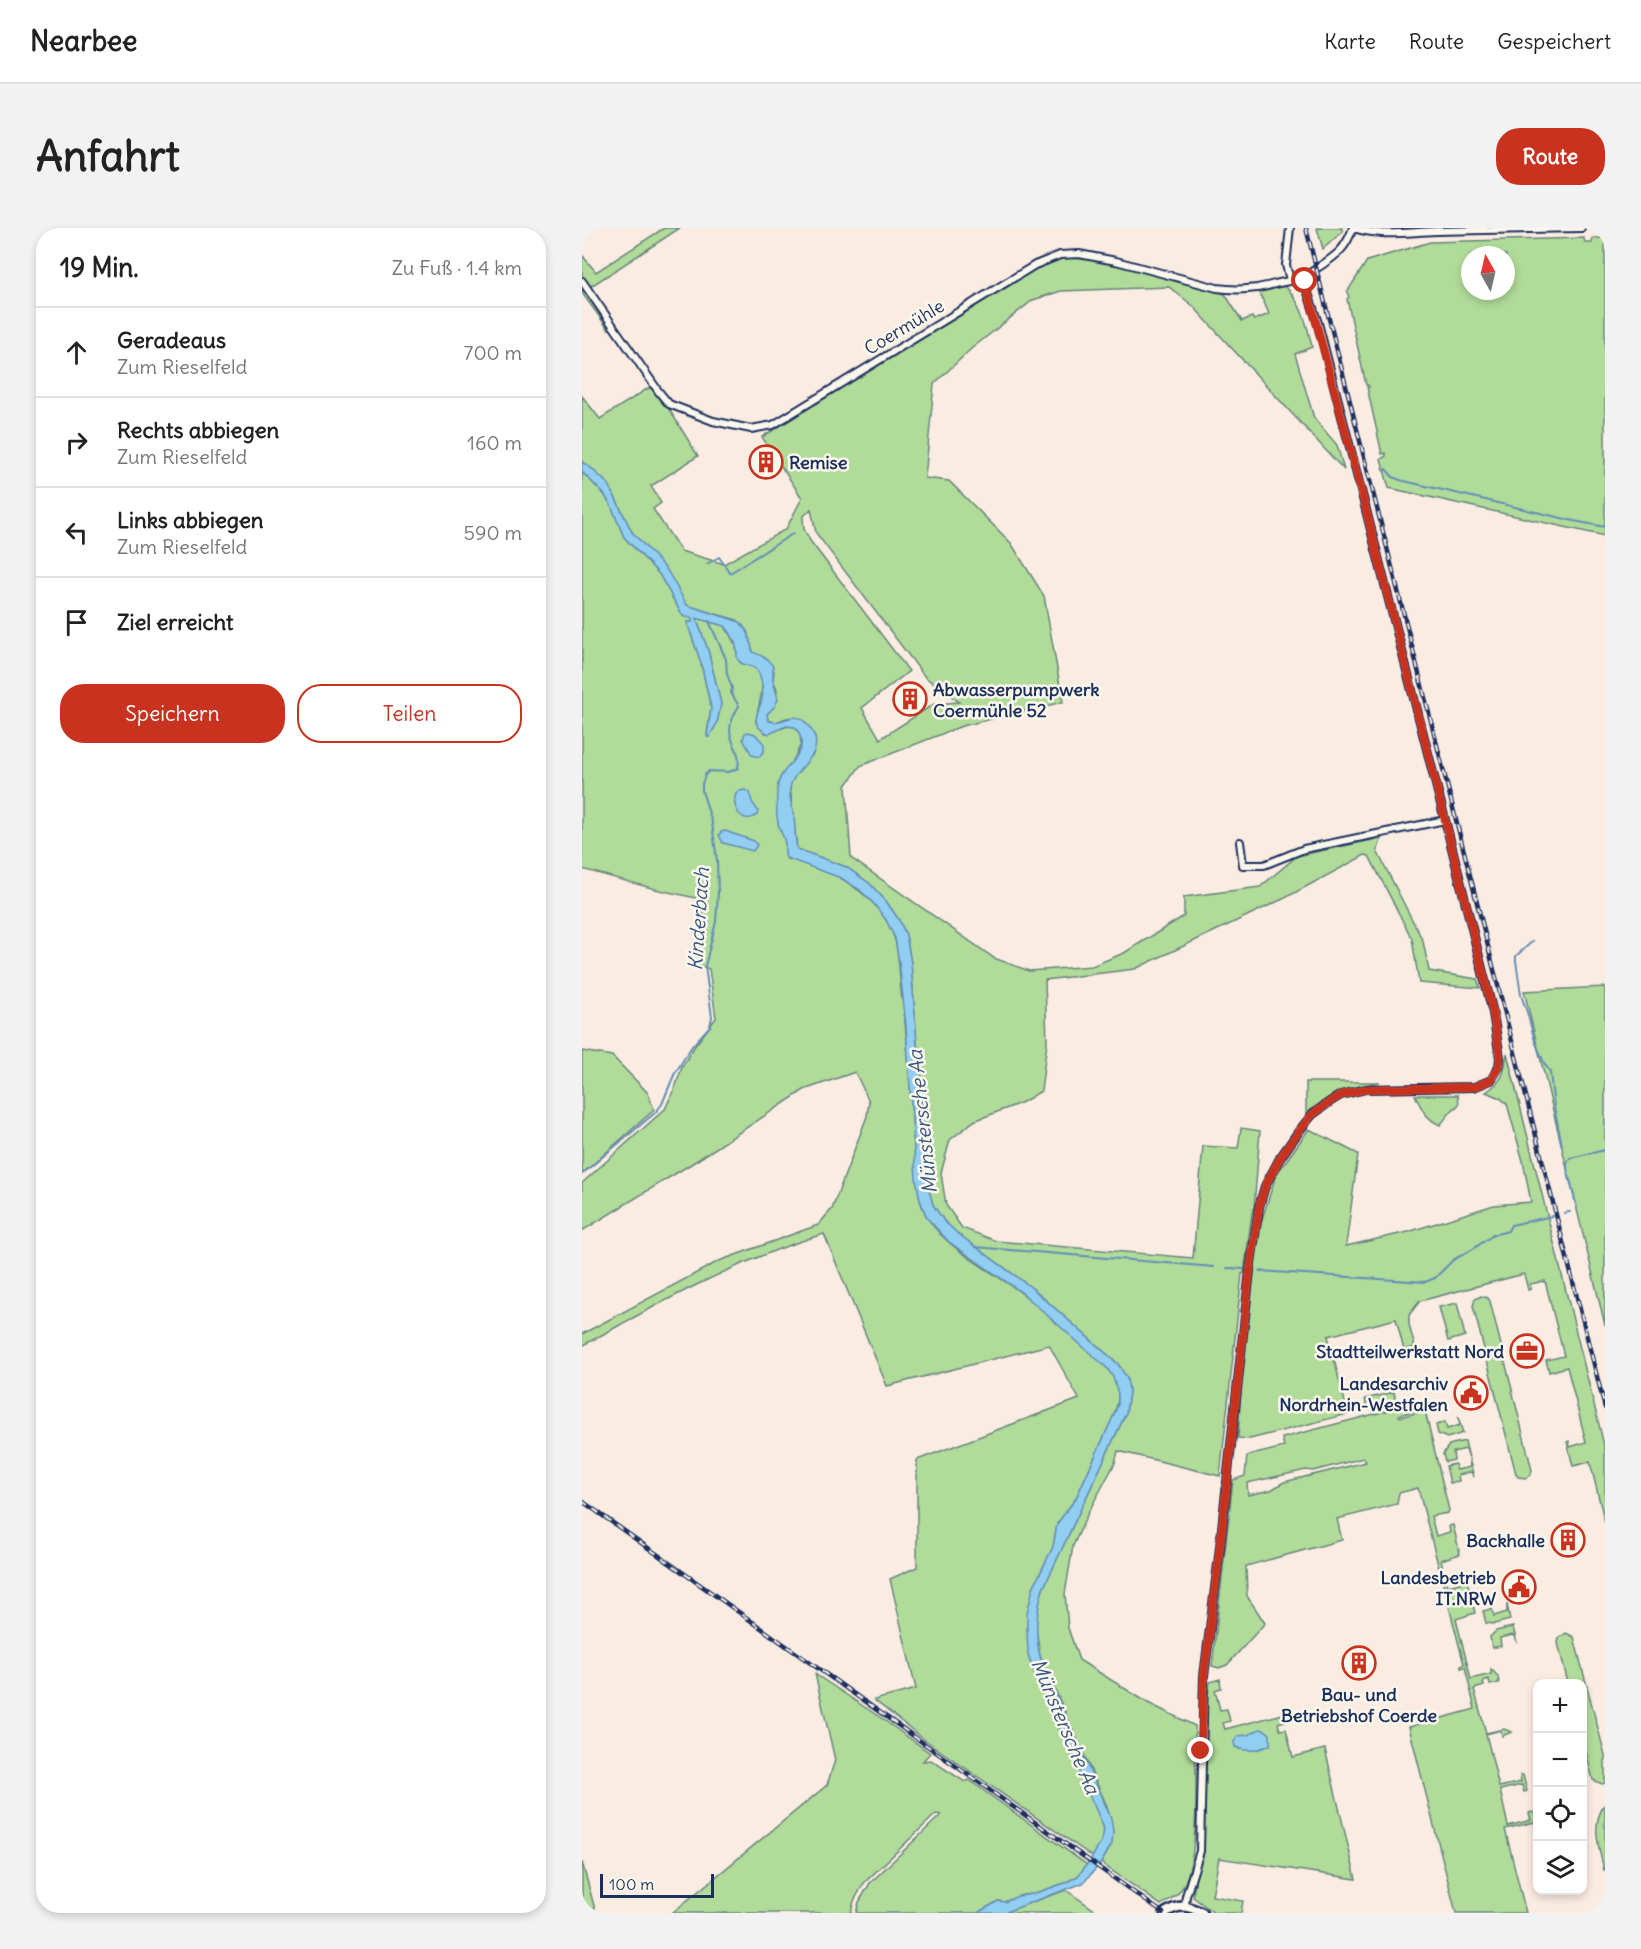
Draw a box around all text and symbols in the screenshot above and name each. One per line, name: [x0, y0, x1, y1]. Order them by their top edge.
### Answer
text: Nearbee: [30, 23, 137, 59]
text: Karte: [1324, 28, 1376, 55]
text: Route: [1409, 28, 1464, 55]
text: Gespeichert: [1497, 28, 1611, 55]
button: Route: [1496, 128, 1605, 185]
text: Anfahrt: [36, 130, 180, 182]
north arrow: [1461, 246, 1515, 300]
text: 19 Min.: [60, 251, 139, 284]
text: Zu Fuß · 1.4 km: [392, 255, 522, 280]
route start: [1291, 267, 1317, 293]
street label: Coermühle: [860, 294, 948, 360]
text: Geradeaus: [117, 326, 226, 354]
icon: ahead: [60, 336, 93, 369]
text: 700 m: [464, 340, 522, 365]
text: Zum Rieselfeld: [117, 354, 247, 379]
text: Rechts abbiegen: [117, 416, 279, 444]
icon: right: [60, 426, 93, 459]
text: 160 m: [467, 430, 522, 455]
text: Zum Rieselfeld: [117, 444, 247, 469]
building icon: Remise: [748, 444, 784, 480]
place label: Remise: [789, 451, 848, 474]
text: Links abbiegen: [117, 506, 264, 534]
icon: left: [60, 516, 93, 549]
text: 590 m: [464, 520, 522, 545]
text: Zum Rieselfeld: [117, 534, 247, 559]
icon: arrive: [60, 606, 93, 639]
text: Ziel erreicht: [117, 608, 234, 636]
place label: Abwasserpumpwerk Coermühle 52: [933, 678, 1100, 722]
building icon: Abwasserpumpwerk Coermühle 52: [892, 681, 928, 717]
button: Speichern: [60, 684, 285, 743]
button: Teilen: [297, 684, 522, 743]
water label: Kinderbach: [682, 866, 714, 971]
water label: Münstersche Aa: [902, 1047, 942, 1195]
office icon: Stadtteilwerkstatt Nord: [1509, 1333, 1545, 1369]
place label: Stadtteilwerkstatt Nord: [1316, 1340, 1504, 1363]
place label: Landesarchiv Nordrhein-Westfalen: [1279, 1372, 1449, 1416]
public building icon: Landesarchiv Nordrhein-Westfalen: [1453, 1375, 1489, 1411]
building icon: Backhalle: [1550, 1522, 1586, 1558]
place label: Backhalle: [1466, 1529, 1545, 1552]
place label: Landesbetrieb IT.NRW: [1381, 1566, 1497, 1610]
public building icon: Landesbetrieb IT.NRW: [1501, 1569, 1537, 1605]
building icon: Bau- und Betriebshof Coerde: [1341, 1645, 1377, 1681]
water label: Münstersche Aa: [1026, 1655, 1106, 1799]
map controls: [1533, 1679, 1587, 1895]
button: +: [1533, 1679, 1587, 1733]
place label: Bau- und Betriebshof Coerde: [1281, 1683, 1437, 1727]
button: −: [1533, 1733, 1587, 1787]
route end: [1187, 1737, 1213, 1763]
button: locate: [1533, 1787, 1587, 1841]
button: layers: [1533, 1841, 1587, 1895]
scale bar: [600, 1871, 714, 1898]
text: 100 m: [609, 1874, 654, 1894]

